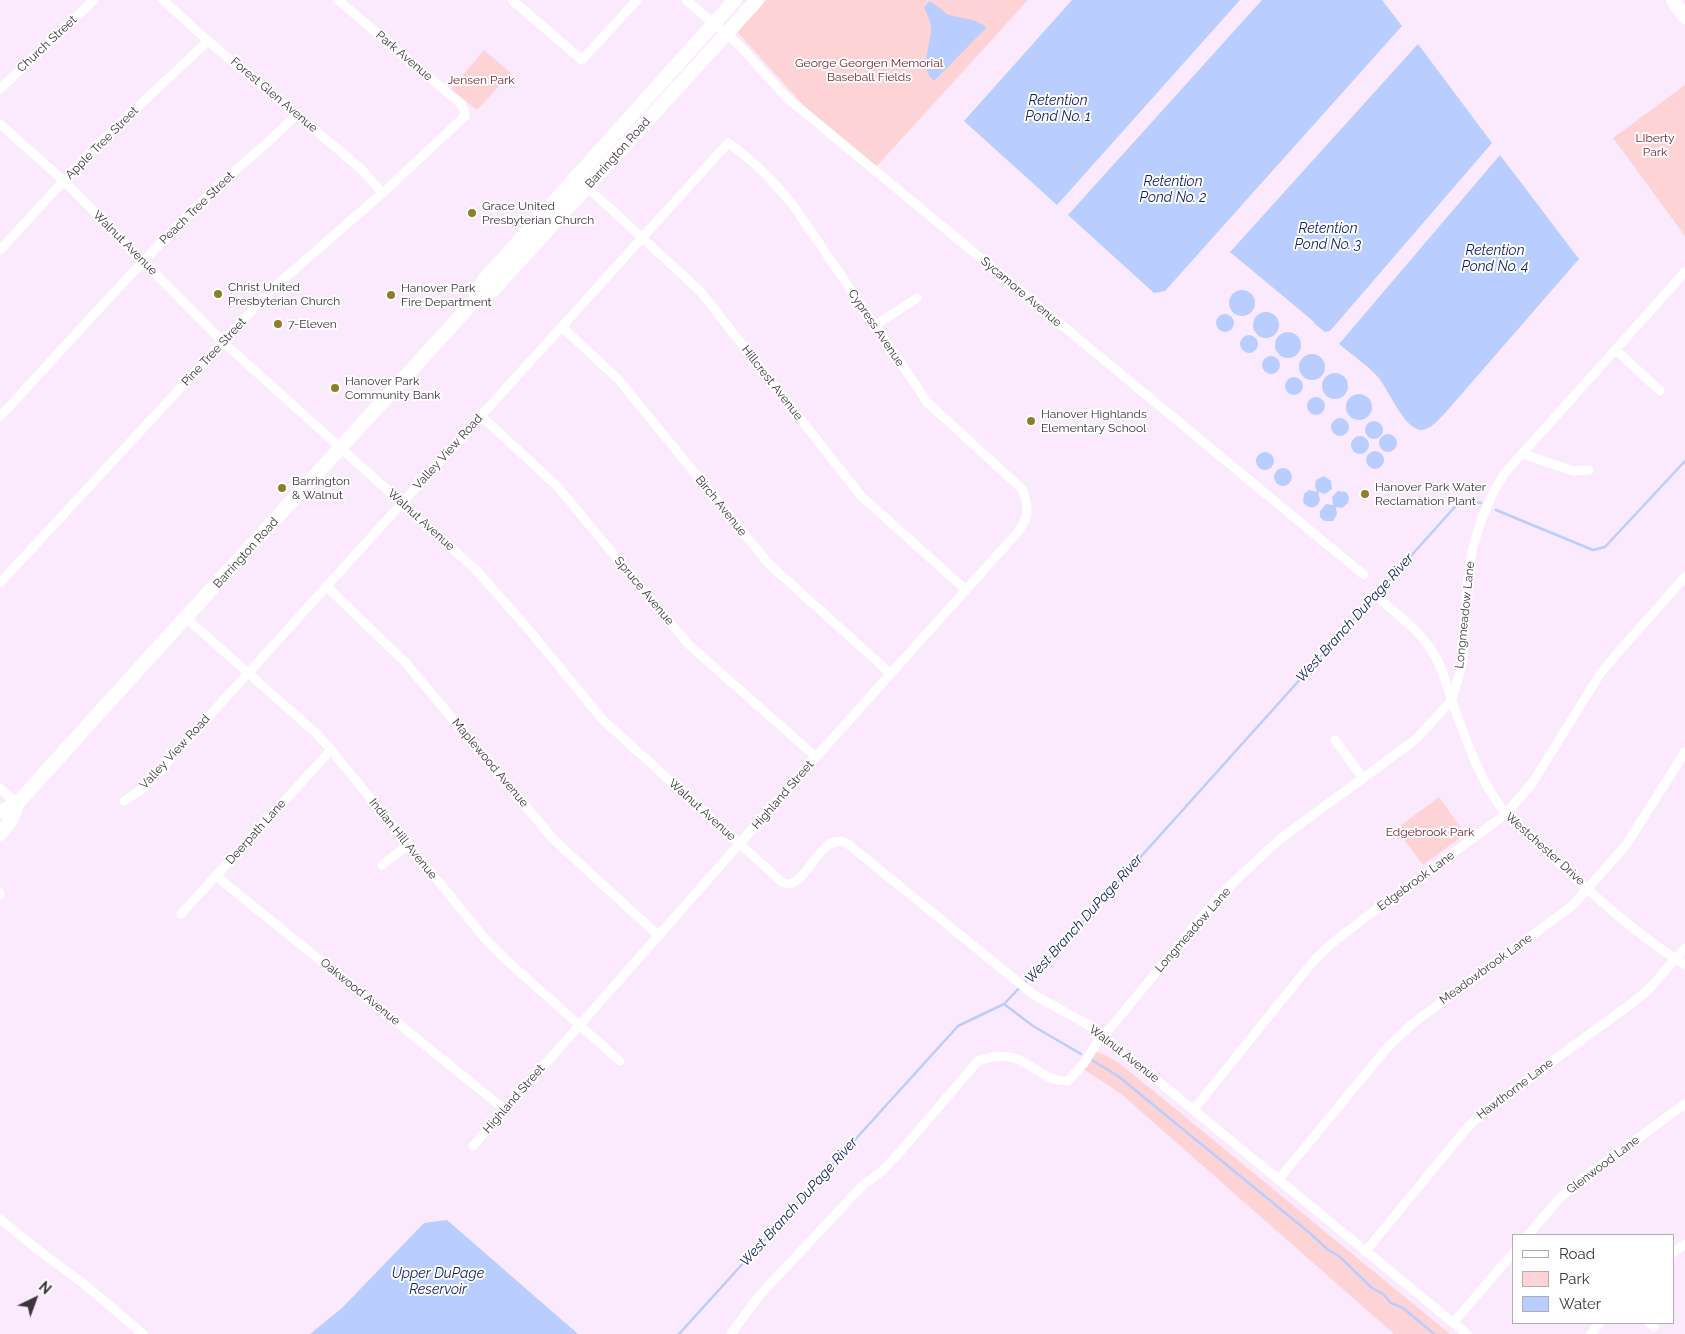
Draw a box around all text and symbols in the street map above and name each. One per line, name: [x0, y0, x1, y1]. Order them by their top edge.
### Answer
street label: Church Street: [14, 13, 80, 75]
street label: Park Avenue: [373, 28, 435, 84]
street label: Forest Glen Avenue: [228, 55, 320, 135]
park label: George Georgen Memorial Baseball Fields: [795, 56, 943, 84]
park label: Jensen Park: [447, 73, 515, 87]
water label: Retention Pond No. 1: [1025, 93, 1091, 125]
street label: Apple Tree Street: [63, 104, 141, 182]
street label: Barrington Road: [583, 115, 653, 191]
park label: LIberty Park: [1635, 131, 1675, 159]
street label: Peach Tree Street: [157, 169, 237, 247]
water label: Retention Pond No. 2: [1140, 174, 1206, 206]
place label: Grace United Presbyterian Church: [482, 199, 594, 227]
marker: Grace United Presbyterian Church: [466, 207, 478, 219]
street label: Walnut Avenue: [90, 208, 160, 278]
water label: Retention Pond No. 3: [1295, 221, 1361, 253]
water label: Retention Pond No. 4: [1461, 243, 1529, 276]
street label: Sycamore Avenue: [978, 254, 1064, 330]
place label: Christ United Presbyterian Church: [228, 280, 340, 308]
place label: Hanover Park Fire Department: [401, 281, 492, 309]
street label: Cypress Avenue: [845, 287, 907, 369]
marker: Christ United Presbyterian Church: [212, 288, 224, 300]
marker: Hanover Park Fire Department: [385, 289, 397, 301]
street label: Pine Tree Street: [179, 315, 249, 389]
place label: 7-Eleven: [288, 317, 337, 331]
marker: 7-Eleven: [272, 318, 284, 330]
street label: Hillcrest Avenue: [738, 343, 806, 423]
place label: Hanover Park Community Bank: [345, 374, 441, 402]
marker: Hanover Park Community Bank: [329, 382, 341, 394]
place label: Hanover Highlands Elementary School: [1041, 407, 1147, 435]
street label: Valley View Road: [410, 411, 486, 493]
marker: Hanover Highlands Elementary School: [1025, 415, 1037, 427]
street label: Birch Avenue: [692, 473, 750, 539]
place label: Barrington & Walnut: [292, 474, 350, 502]
place label: Hanover Park Water Reclamation Plant: [1375, 480, 1486, 508]
marker: Barrington & Walnut: [276, 482, 288, 494]
street label: Walnut Avenue: [385, 486, 457, 554]
marker: Hanover Park Water Reclamation Plant: [1359, 488, 1371, 500]
street label: Barrington Road: [211, 515, 281, 591]
water label: West Branch DuPage River: [1293, 550, 1417, 686]
street label: Spruce Avenue: [611, 554, 677, 628]
street label: Longmeadow Lane: [1452, 561, 1478, 669]
street label: Valley View Road: [137, 712, 213, 792]
street label: Maplewood Avenue: [449, 716, 531, 810]
street label: Highland Street: [749, 758, 817, 832]
street label: Walnut Avenue: [666, 776, 738, 844]
street label: Indian Hill Avenue: [366, 796, 440, 882]
street label: Deerpath Lane: [223, 797, 289, 867]
street label: Westchester Drive: [1502, 810, 1588, 888]
park label: Edgebrook Park: [1386, 825, 1474, 839]
street label: Edgebrook Lane: [1375, 848, 1457, 914]
water label: West Branch DuPage River: [1022, 851, 1146, 987]
street label: Longmeadow Lane: [1152, 885, 1234, 975]
street label: Meadowbrook Lane: [1437, 931, 1535, 1007]
street label: Oakwood Avenue: [317, 955, 403, 1029]
street label: Walnut Avenue: [1086, 1022, 1162, 1086]
street label: Hawthorne Lane: [1474, 1056, 1556, 1122]
street label: Highland Street: [480, 1062, 548, 1136]
street label: Glenwood Lane: [1564, 1133, 1642, 1197]
water label: West Branch DuPage River: [737, 1134, 861, 1270]
legend: [1512, 1234, 1675, 1324]
text: Road: [1559, 1245, 1595, 1263]
water label: Upper DuPage Reservoir: [392, 1266, 484, 1298]
text: Park: [1559, 1270, 1590, 1288]
north arrow: [10, 1274, 60, 1324]
text: N: [36, 1278, 54, 1297]
text: Water: [1559, 1295, 1601, 1313]

